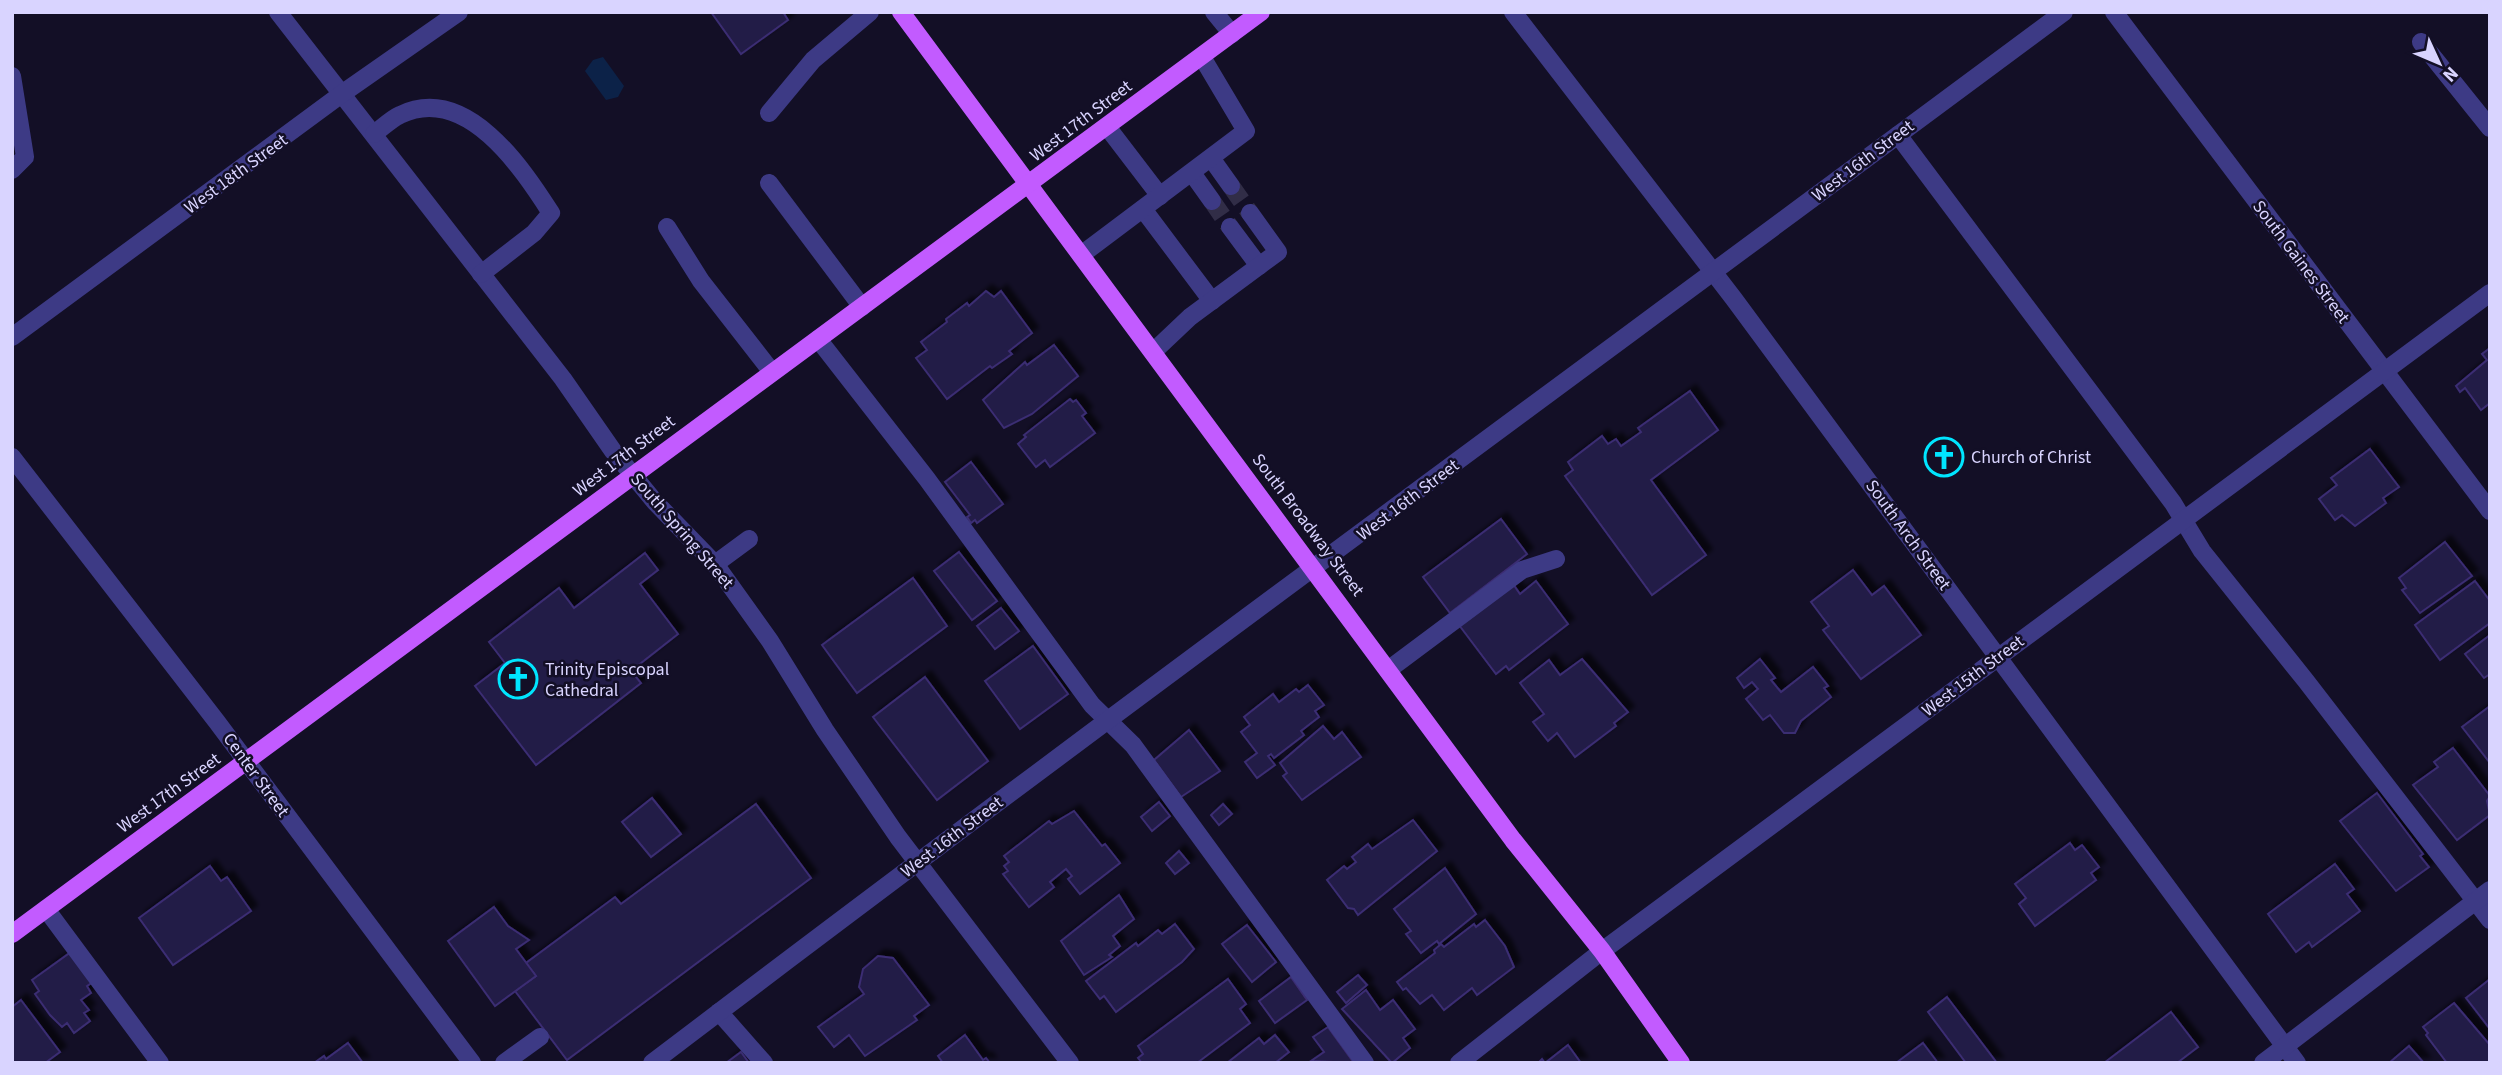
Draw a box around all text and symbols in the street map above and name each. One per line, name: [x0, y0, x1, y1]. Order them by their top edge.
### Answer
north arrow: [2404, 28, 2474, 98]
text: N: [2436, 60, 2464, 88]
street label: West 17th Street: [1025, 74, 1137, 168]
street label: West 16th Street: [1807, 114, 1919, 208]
street label: West 18th Street: [179, 128, 293, 220]
street label: South Gaines Street: [2246, 195, 2356, 329]
street label: West 17th Street: [568, 409, 680, 503]
church icon: Church of Christ: [1923, 436, 1965, 478]
place label: Church of Christ: [1971, 445, 2091, 470]
street label: South Broadway Street: [1246, 448, 1370, 602]
street label: West 16th Street: [1352, 453, 1464, 547]
street label: South Spring Street: [624, 468, 740, 594]
street label: South Arch Street: [1859, 475, 1957, 595]
street label: West 15th Street: [1917, 629, 2029, 723]
place label: Trinity Episcopal Cathedral: [545, 657, 669, 703]
church icon: Trinity Episcopal Cathedral: [497, 658, 539, 700]
street label: Center Street: [217, 728, 295, 822]
street label: West 17th Street: [112, 747, 226, 839]
street label: West 16th Street: [896, 790, 1008, 884]

